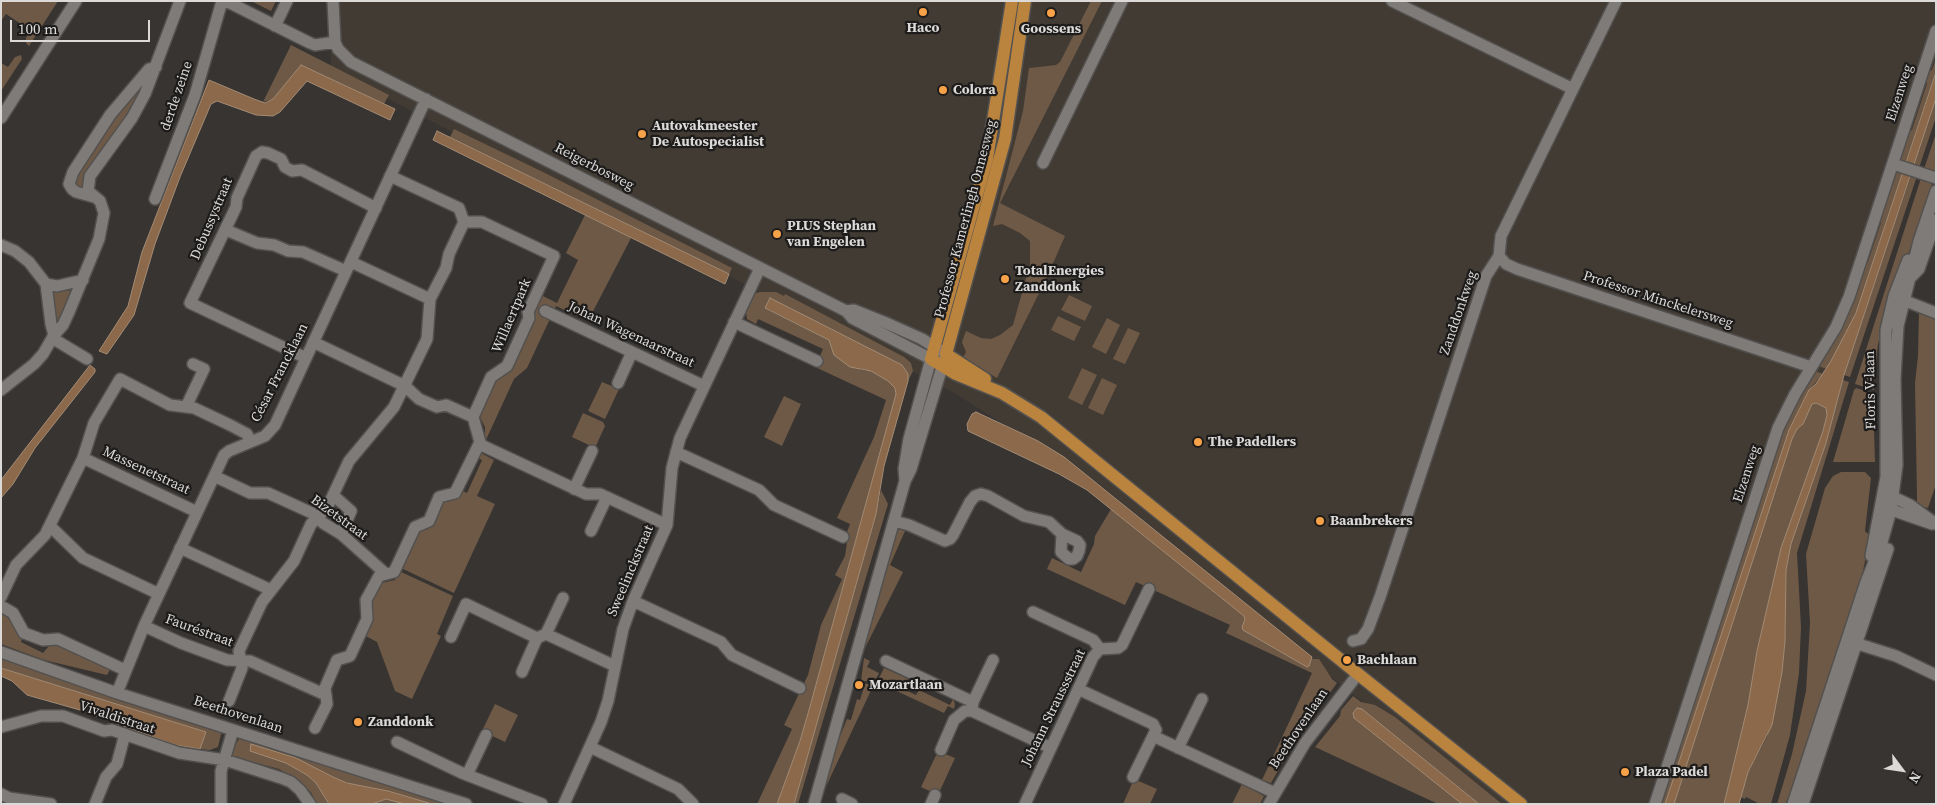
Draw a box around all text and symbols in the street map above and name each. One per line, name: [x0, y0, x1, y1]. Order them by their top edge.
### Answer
marker: Haco: [917, 6, 929, 18]
marker: Goossens: [1045, 7, 1057, 19]
scale bar: [12, 10, 152, 42]
text: 100 m: [18, 18, 58, 39]
place label: Haco: [907, 20, 939, 36]
place label: Goossens: [1021, 21, 1081, 37]
street label: derde zeine: [157, 59, 197, 133]
street label: Elzenweg: [1883, 62, 1917, 124]
place label: Colora: [953, 82, 996, 98]
marker: Colora: [937, 84, 949, 96]
place label: Autovakmeester De Autospecialist: [652, 118, 764, 150]
street label: Professor Kamerlingh Onnesweg: [931, 118, 1001, 320]
marker: Autovakmeester De Autospecialist: [636, 128, 648, 140]
street label: Reigerbosweg: [551, 140, 637, 194]
street label: Debussystraat: [187, 175, 237, 263]
place label: PLUS Stephan van Engelen: [787, 218, 876, 250]
marker: PLUS Stephan van Engelen: [771, 228, 783, 240]
place label: TotalEnergies Zanddonk: [1015, 263, 1104, 296]
street label: Professor Minckelersweg: [1581, 268, 1735, 332]
street label: Zanddonkweg: [1437, 269, 1481, 357]
marker: TotalEnergies Zanddonk: [999, 273, 1011, 285]
street label: Willaertpark: [489, 276, 535, 356]
street label: Johan Wagenaarstraat: [565, 298, 697, 372]
street label: César Francklaan: [248, 321, 312, 425]
street label: Floris V-laan: [1862, 350, 1880, 430]
place label: The Padellers: [1208, 434, 1296, 450]
marker: The Padellers: [1192, 436, 1204, 448]
street label: Massenetstraat: [100, 443, 192, 499]
street label: Elzenweg: [1730, 443, 1764, 505]
street label: Bizetstraat: [307, 492, 371, 544]
place label: Baanbrekers: [1330, 513, 1413, 529]
marker: Baanbrekers: [1314, 515, 1326, 527]
street label: Sweelinckstraat: [604, 523, 658, 619]
street label: Fauréstraat: [163, 611, 235, 651]
street label: Johann Straussstraat: [1018, 647, 1090, 769]
place label: Bachlaan: [1357, 652, 1417, 668]
marker: Bachlaan: [1341, 654, 1353, 666]
place label: Mozartlaan: [869, 677, 942, 693]
marker: Mozartlaan: [853, 679, 865, 691]
street label: Beethovenlaan: [1266, 686, 1332, 772]
street label: Beethovenlaan: [191, 693, 285, 737]
street label: Vivaldistraat: [77, 698, 157, 738]
place label: Zanddonk: [368, 714, 433, 730]
marker: Zanddonk: [352, 716, 364, 728]
north arrow: [1877, 745, 1927, 795]
place label: Plaza Padel: [1635, 764, 1708, 780]
marker: Plaza Padel: [1619, 766, 1631, 778]
text: N: [1904, 768, 1926, 787]

